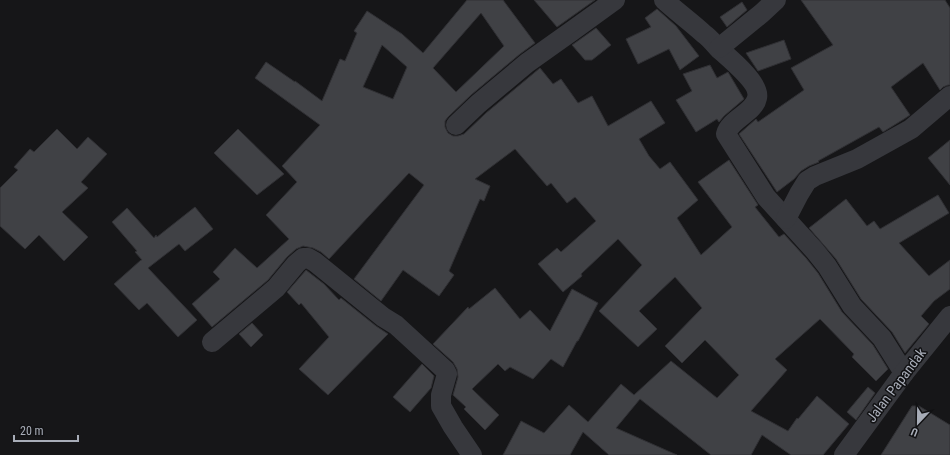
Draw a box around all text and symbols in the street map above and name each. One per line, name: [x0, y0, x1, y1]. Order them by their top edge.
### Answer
street label: Jalan Papandak: [863, 344, 929, 425]
north arrow: [898, 403, 938, 443]
scale bar: [14, 417, 78, 443]
text: 20 m: [20, 424, 44, 438]
text: U: [909, 425, 920, 439]

